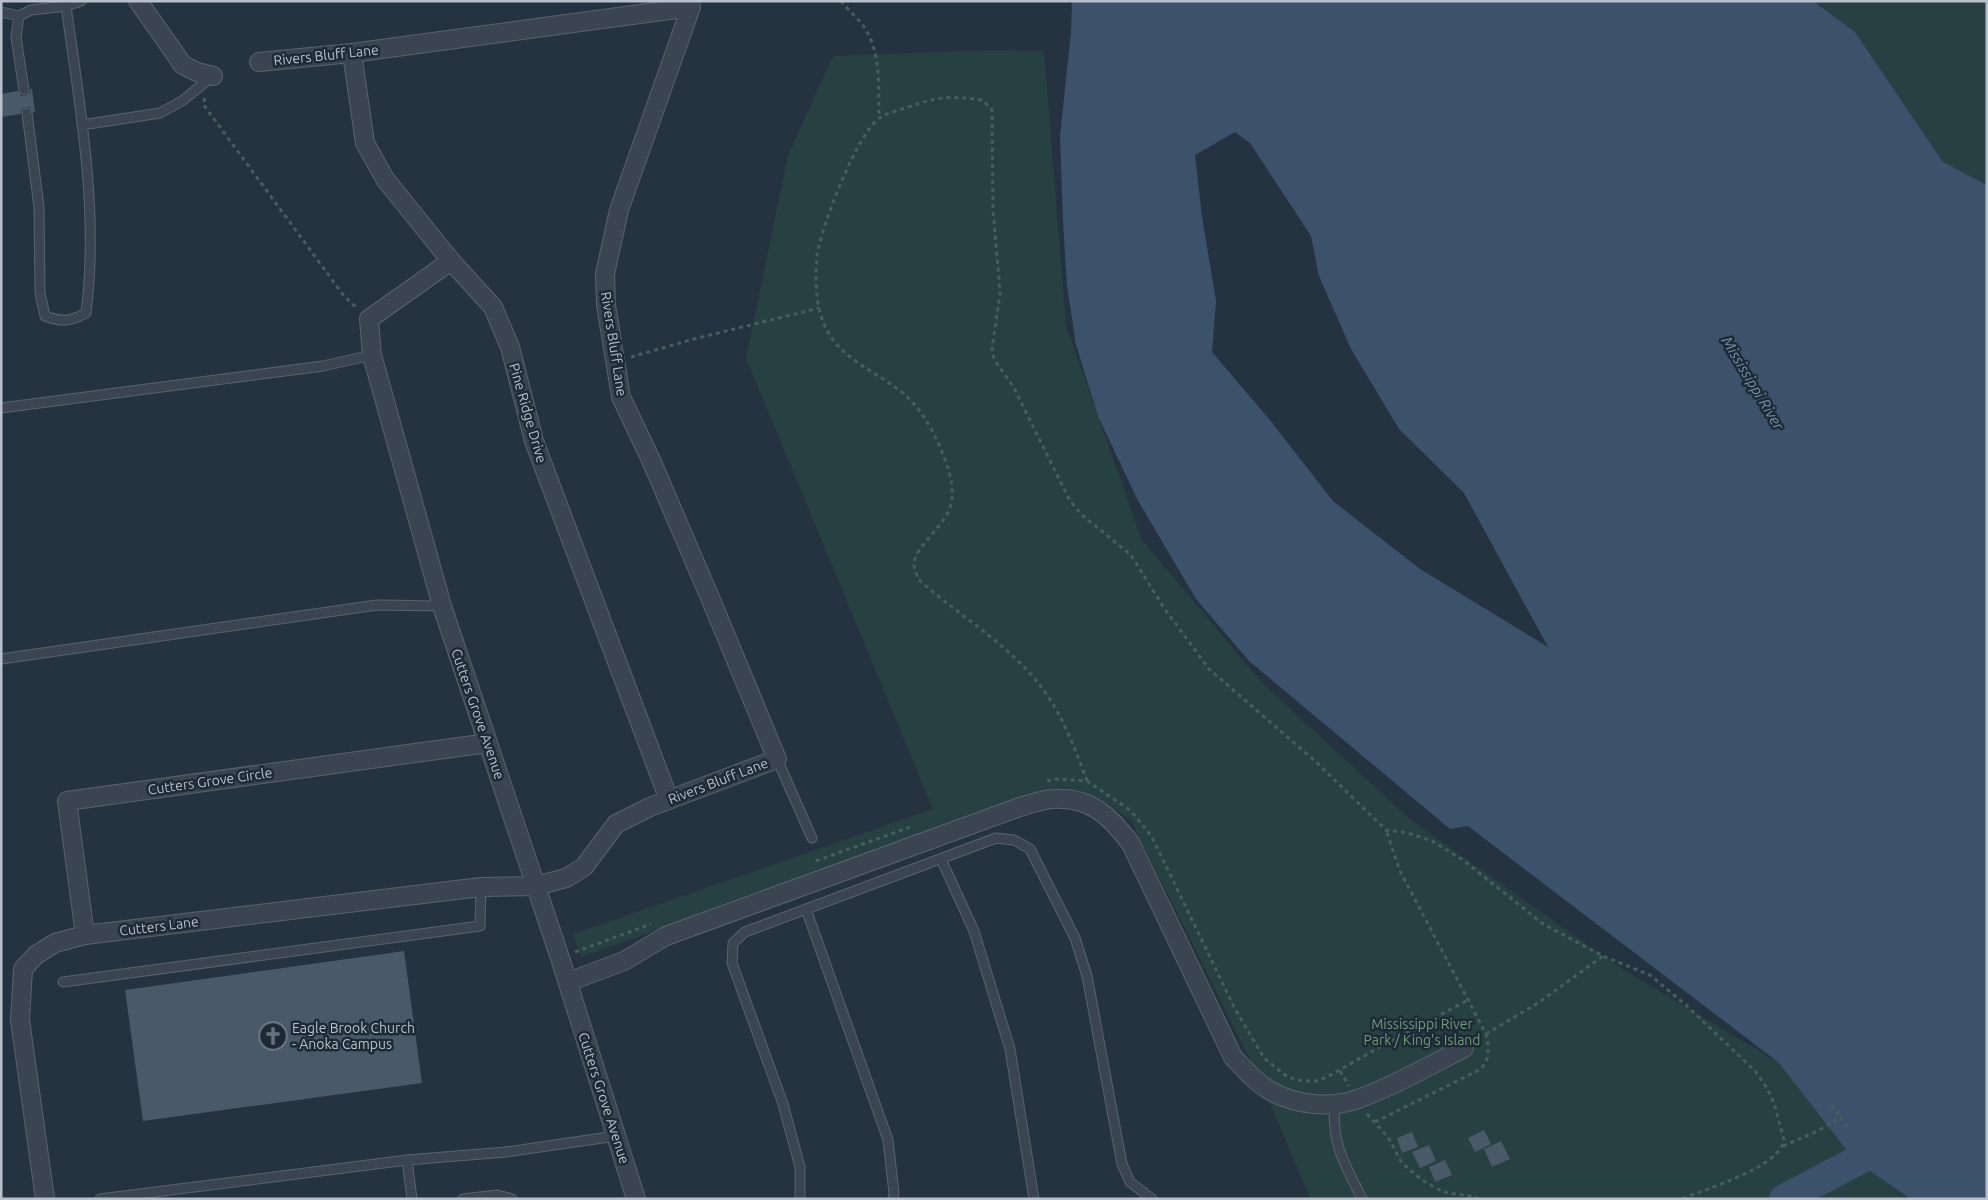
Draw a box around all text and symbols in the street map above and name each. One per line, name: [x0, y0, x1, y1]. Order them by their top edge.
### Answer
street label: Rivers Bluff Lane: [273, 42, 379, 68]
street label: Rivers Bluff Lane: [598, 291, 630, 397]
water label: Mississippi River: [1719, 333, 1788, 434]
street label: Pine Ridge Drive: [506, 361, 550, 465]
street label: Cutters Grove Avenue: [448, 646, 508, 782]
street label: Rivers Bluff Lane: [666, 755, 770, 807]
street label: Cutters Grove Circle: [147, 764, 273, 798]
street label: Cutters Lane: [118, 913, 200, 939]
park label: Mississippi River Park / King's Island: [1363, 1016, 1481, 1048]
place label: Eagle Brook Church - Anoka Campus: [292, 1020, 415, 1052]
church icon: Eagle Brook Church - Anoka Campus: [258, 1021, 288, 1051]
street label: Cutters Grove Avenue: [575, 1030, 633, 1166]

